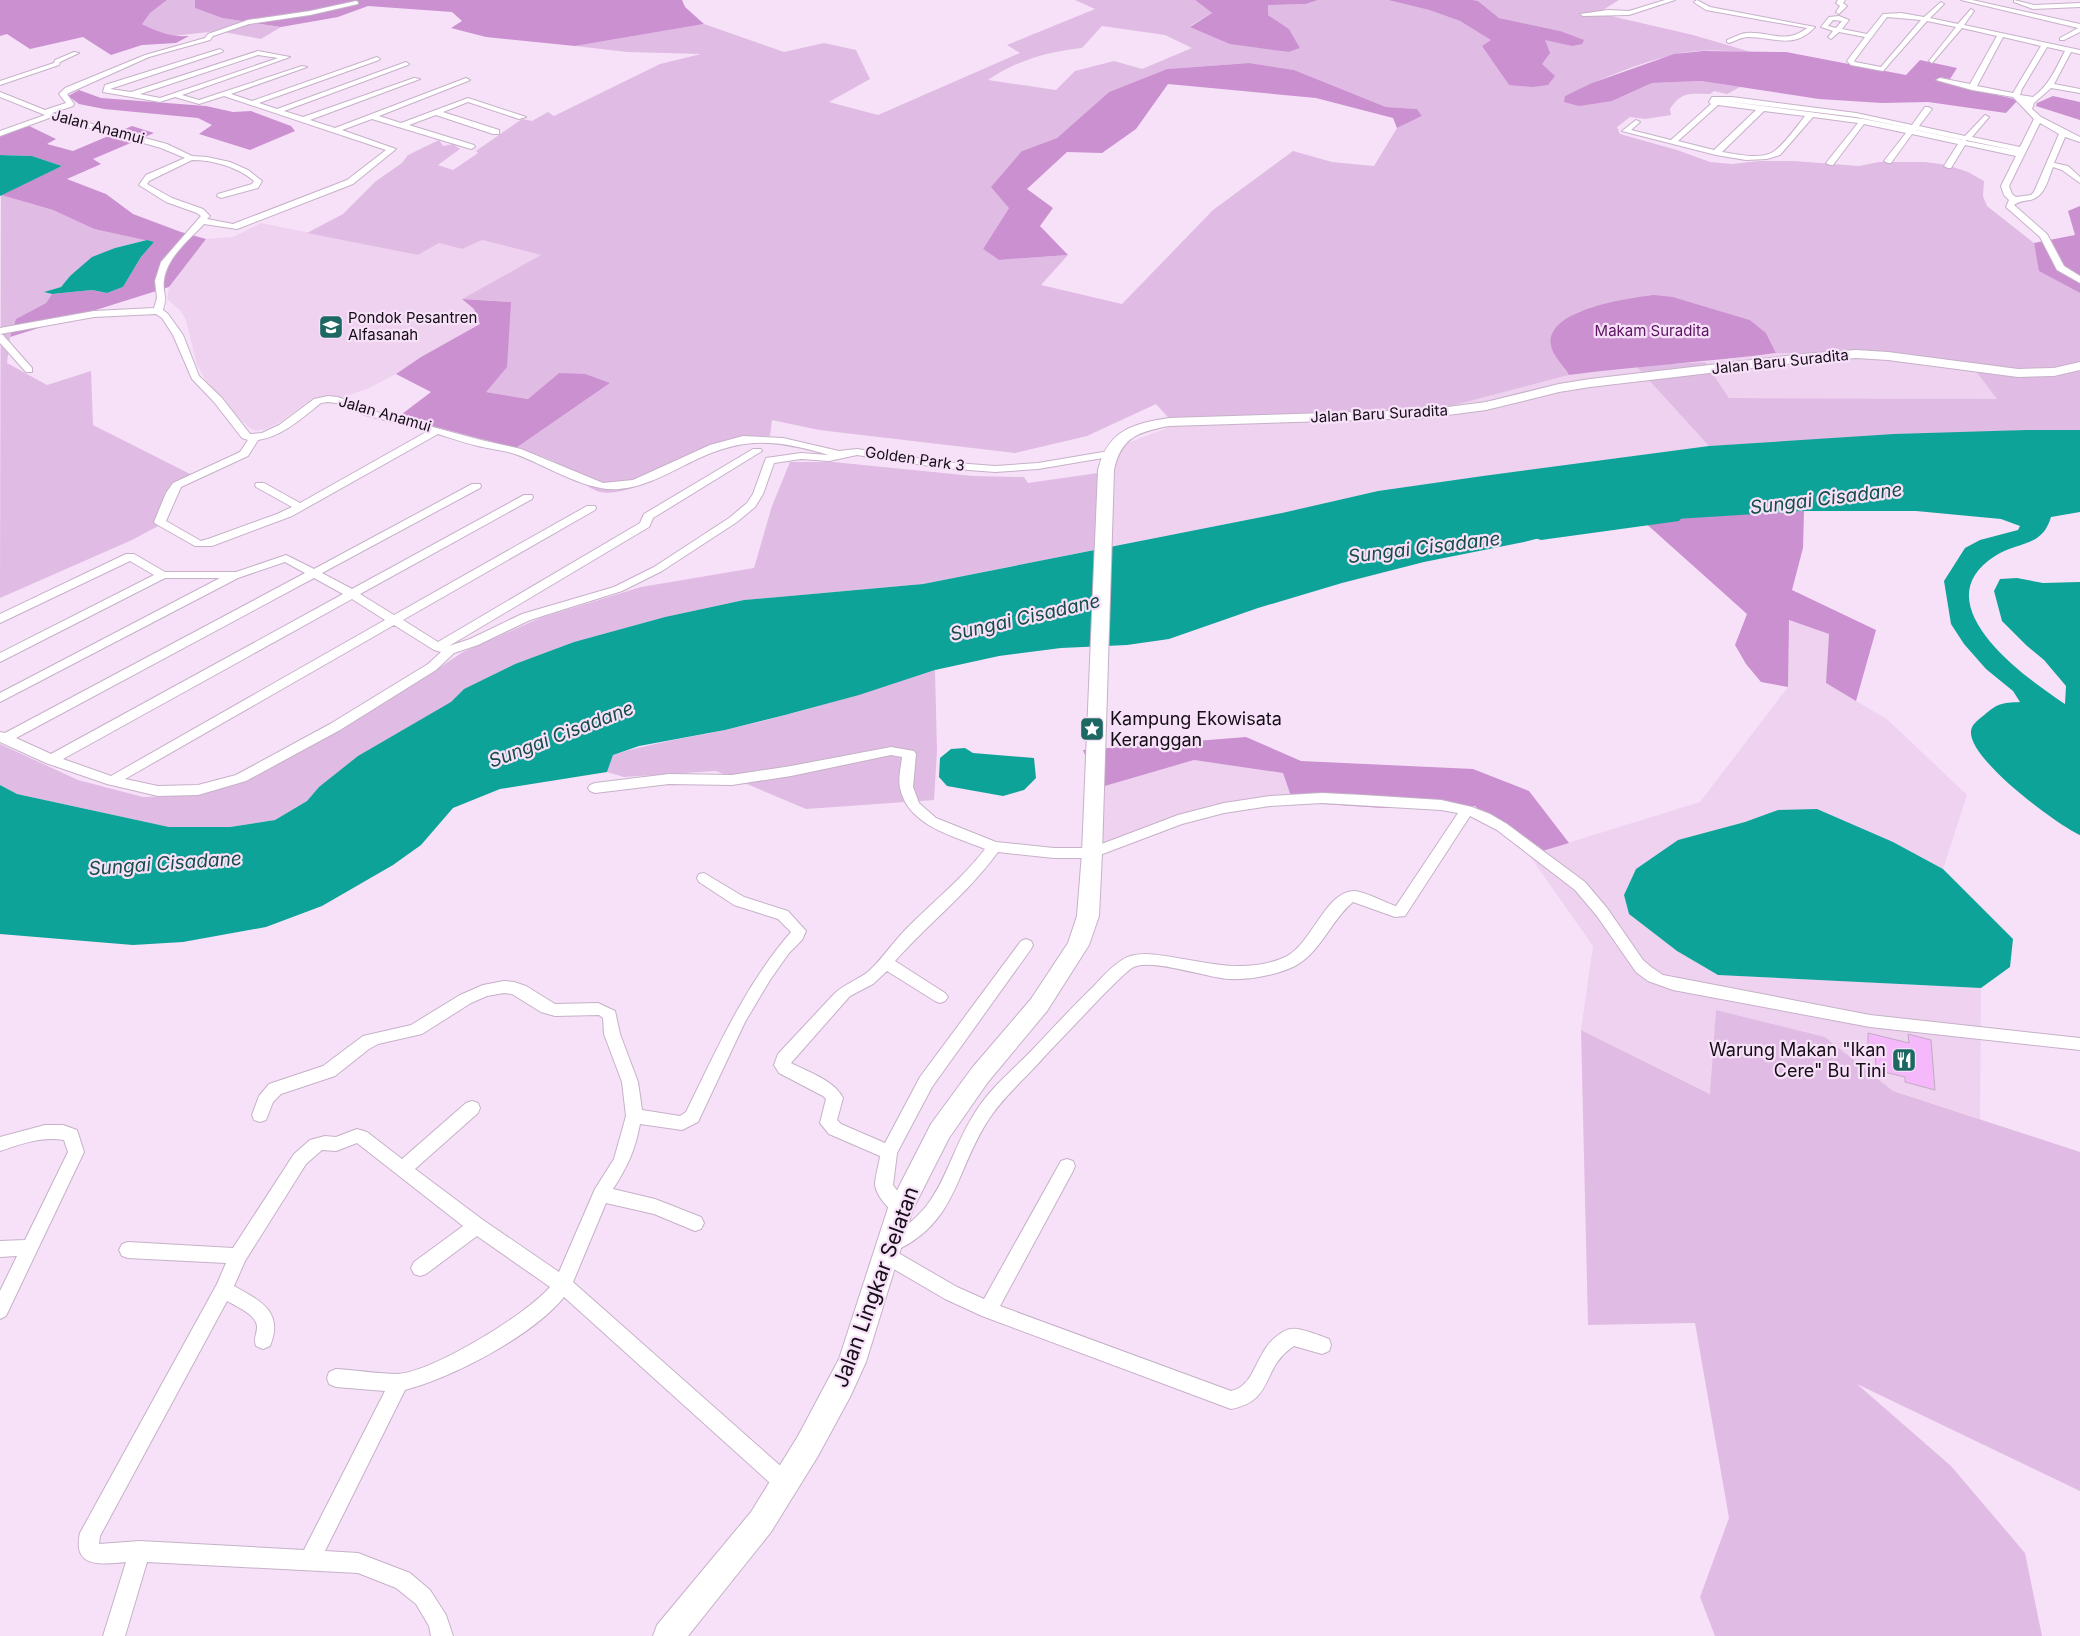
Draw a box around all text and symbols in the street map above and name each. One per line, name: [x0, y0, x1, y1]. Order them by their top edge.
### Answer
street label: Jalan Anamui: [50, 105, 147, 148]
place label: Pondok Pesantren Alfasanah: [348, 308, 477, 344]
school or university icon: Pondok Pesantren Alfasanah: [318, 314, 344, 340]
park label: Makam Suradita: [1595, 321, 1709, 340]
street label: Jalan Baru Suradita: [1710, 345, 1850, 378]
street label: Jalan Anamui: [337, 391, 434, 436]
street label: Jalan Baru Suradita: [1310, 400, 1448, 427]
street label: Golden Park 3: [864, 442, 966, 475]
water label: Sungai Cisadane: [1748, 478, 1904, 519]
water label: Sungai Cisadane: [1346, 527, 1502, 568]
water label: Sungai Cisadane: [948, 589, 1103, 646]
water label: Sungai Cisadane: [485, 696, 637, 773]
place label: Kampung Ekowisata Keranggan: [1110, 708, 1282, 750]
place icon: Kampung Ekowisata Keranggan: [1079, 716, 1105, 742]
water label: Sungai Cisadane: [88, 847, 242, 880]
place label: Warung Makan "Ikan Cere" Bu Tini: [1709, 1039, 1886, 1081]
restaurant icon: Warung Makan "Ikan Cere" Bu Tini: [1891, 1047, 1917, 1073]
street label: Jalan Lingkar Selatan: [828, 1183, 924, 1391]

